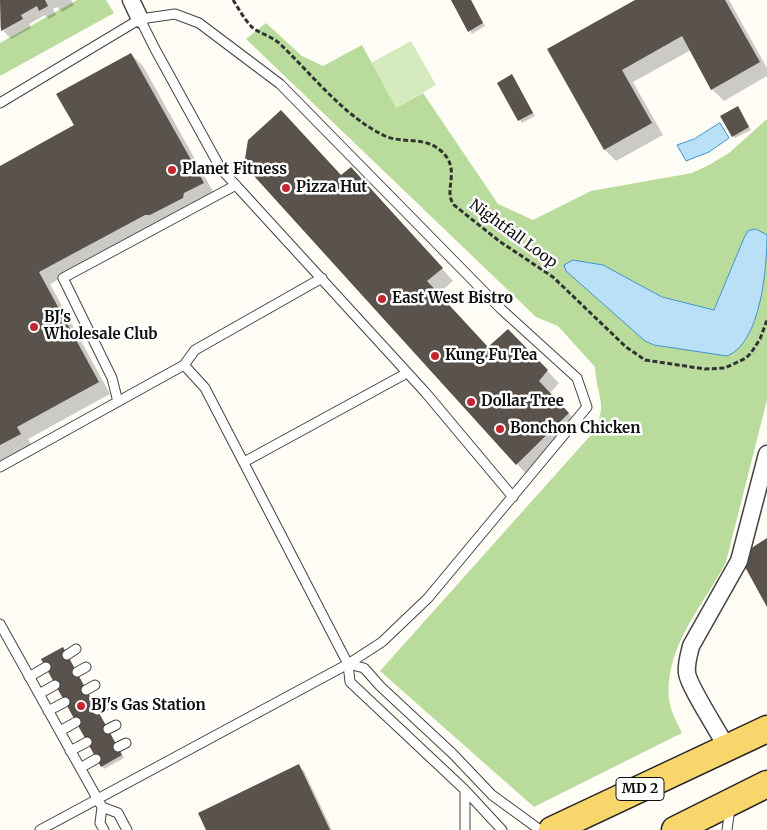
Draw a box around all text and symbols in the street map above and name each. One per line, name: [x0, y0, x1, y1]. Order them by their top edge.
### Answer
place label: Planet Fitness: [182, 161, 287, 179]
marker: Planet Fitness: [166, 164, 178, 176]
place label: Pizza Hut: [296, 179, 367, 197]
marker: Pizza Hut: [280, 182, 292, 194]
street label: Nightfall Loop: [466, 196, 560, 272]
place label: East West Bistro: [392, 290, 513, 308]
marker: East West Bistro: [376, 293, 388, 305]
place label: BJ's Wholesale Club: [44, 309, 158, 344]
marker: BJ's Wholesale Club: [28, 321, 40, 333]
place label: Kung Fu Tea: [445, 347, 537, 365]
marker: Kung Fu Tea: [429, 350, 441, 362]
place label: Dollar Tree: [481, 393, 564, 411]
marker: Dollar Tree: [465, 396, 477, 408]
place label: Bonchon Chicken: [510, 420, 640, 438]
marker: Bonchon Chicken: [494, 423, 506, 435]
place label: BJ's Gas Station: [91, 697, 206, 715]
marker: BJ's Gas Station: [75, 700, 87, 712]
road number: MD 2: [616, 778, 664, 801]

